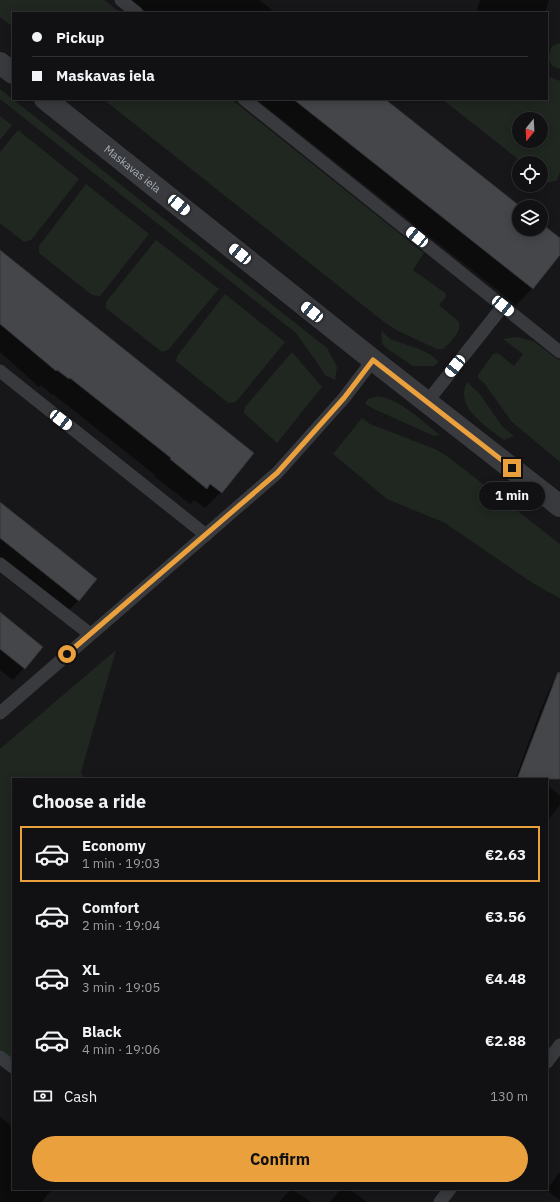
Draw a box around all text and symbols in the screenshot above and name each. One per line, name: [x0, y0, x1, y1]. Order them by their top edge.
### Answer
text: Pickup: [56, 28, 104, 47]
text: Maskavas iela: [56, 66, 155, 85]
north arrow: [512, 112, 548, 148]
map controls: [512, 112, 548, 236]
street label: Maskavas iela: [101, 142, 164, 196]
button: locate: [512, 156, 548, 192]
car: [166, 193, 192, 217]
button: layers: [512, 200, 548, 236]
car: [404, 225, 430, 249]
car: [227, 242, 253, 266]
car: [490, 294, 516, 318]
car: [299, 300, 325, 324]
car: [443, 353, 467, 379]
car: [48, 408, 74, 432]
route end: [503, 459, 521, 477]
callout: 1 min: [479, 482, 545, 510]
text: 1 min: [495, 487, 529, 504]
route start: [58, 645, 76, 663]
text: Choose a ride: [32, 790, 146, 813]
icon: car: [34, 836, 70, 872]
text: Economy: [82, 836, 146, 855]
text: €2.63: [485, 845, 526, 864]
text: 1 min · 19:03: [82, 855, 160, 872]
icon: car: [34, 898, 70, 934]
text: Comfort: [82, 898, 139, 917]
text: €3.56: [485, 907, 526, 926]
text: 2 min · 19:04: [82, 917, 160, 934]
icon: car: [34, 960, 70, 996]
text: XL: [82, 960, 100, 979]
text: €4.48: [485, 969, 526, 988]
text: 3 min · 19:05: [82, 979, 160, 996]
icon: car: [34, 1022, 70, 1058]
text: Black: [82, 1022, 122, 1041]
text: €2.88: [485, 1031, 526, 1050]
text: 4 min · 19:06: [82, 1041, 160, 1058]
icon: cash: [32, 1085, 54, 1107]
text: Cash: [64, 1087, 97, 1106]
text: 130 m: [490, 1088, 528, 1105]
button: Confirm: [32, 1136, 528, 1182]

